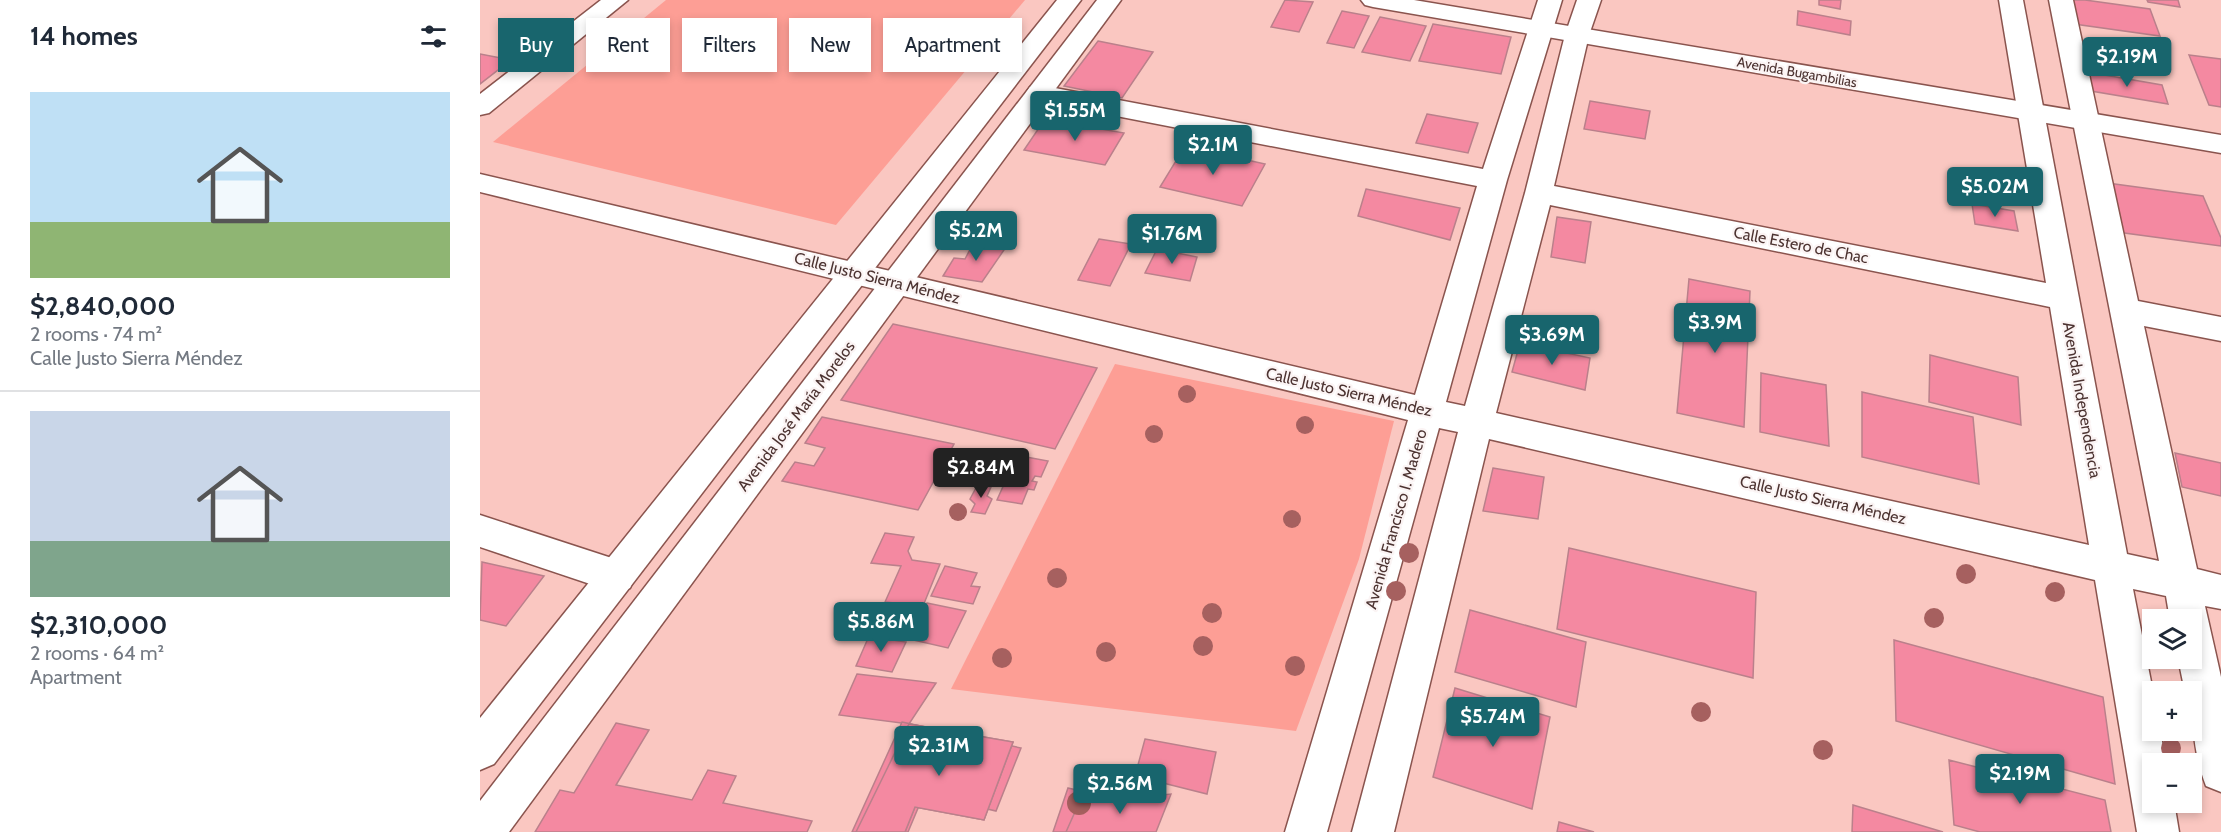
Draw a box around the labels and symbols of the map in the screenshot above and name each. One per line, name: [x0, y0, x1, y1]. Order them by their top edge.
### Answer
pin: $2.19M: [2078, 37, 2176, 88]
street label: Avenida Bugambilias: [1736, 53, 1859, 91]
pin: $1.55M: [1026, 91, 1124, 142]
pin: $2.1M: [1171, 125, 1255, 176]
pin: $5.02M: [1946, 167, 2044, 218]
pin: $5.2M: [934, 211, 1018, 262]
pin: $1.76M: [1123, 214, 1221, 265]
street label: Calle Estero de Chac: [1732, 223, 1870, 267]
street label: Calle Justo Sierra Méndez: [792, 248, 962, 308]
pin: $3.9M: [1673, 303, 1757, 354]
pin: $3.69M: [1503, 315, 1601, 366]
street label: Avenida Independencia: [2059, 321, 2105, 480]
street label: Avenida José María Morelos: [733, 337, 859, 495]
street label: Calle Justo Sierra Méndez: [1264, 364, 1434, 420]
street label: Avenida Francisco I. Madero: [1361, 427, 1431, 611]
pin: $2.84M: [932, 448, 1030, 499]
street label: Calle Justo Sierra Méndez: [1738, 472, 1908, 528]
pin: $5.86M: [832, 602, 930, 653]
pin: $5.74M: [1444, 697, 1542, 748]
pin: $2.31M: [890, 726, 988, 777]
pin: $2.19M: [1971, 754, 2069, 805]
pin: $2.56M: [1071, 764, 1169, 815]

